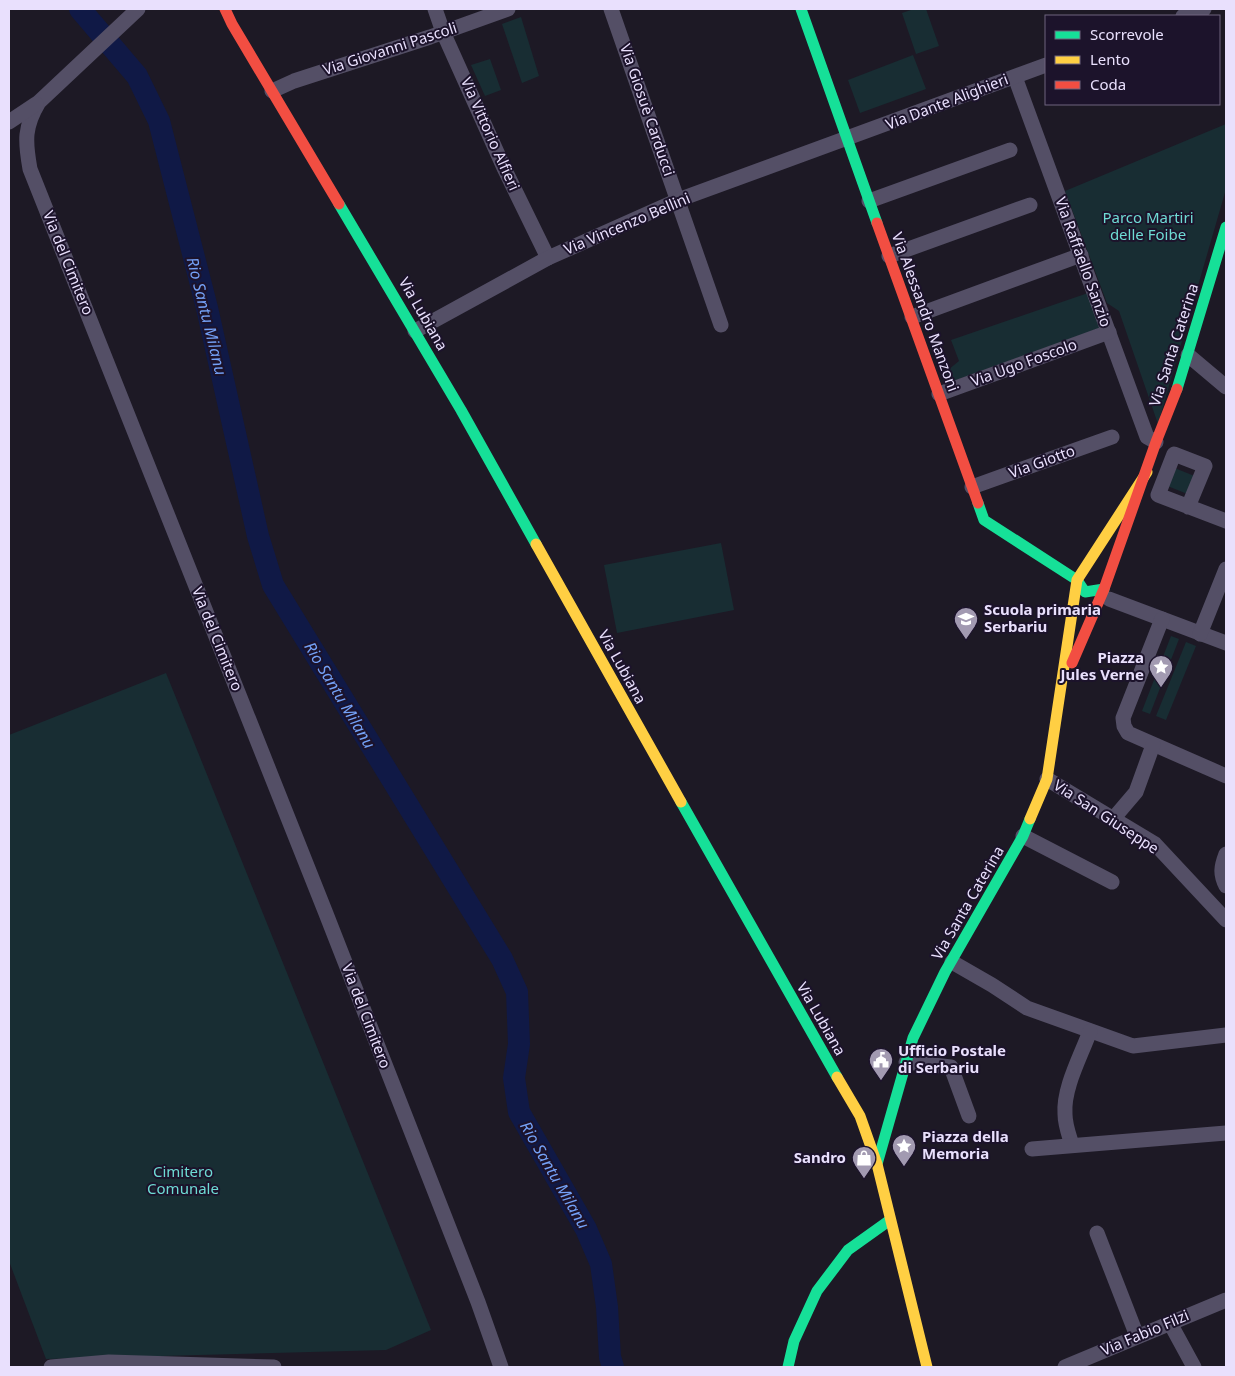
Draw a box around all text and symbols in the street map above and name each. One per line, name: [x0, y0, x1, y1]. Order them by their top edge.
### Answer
legend: [1045, 15, 1220, 105]
street label: Via Giovanni Pascoli: [320, 17, 459, 79]
text: Scorrevole: [1090, 24, 1164, 44]
street label: Via Giosuè Carducci: [616, 41, 680, 178]
text: Lento: [1090, 49, 1130, 69]
street label: Via Dante Alighieri: [882, 68, 1011, 134]
street label: Via Vittorio Alfieri: [457, 74, 525, 193]
text: Coda: [1090, 74, 1126, 94]
street label: Via Vincenzo Bellini: [560, 187, 693, 259]
street label: Via Raffaello Sanzio: [1051, 194, 1117, 329]
park label: Parco Martiri delle Foibe: [1102, 207, 1194, 244]
street label: Via del Cimitero: [39, 208, 99, 318]
street label: Via Alessandro Manzoni: [888, 229, 964, 394]
water label: Rio Santu Milanu: [182, 255, 232, 377]
street label: Via Lubiana: [395, 273, 453, 354]
street label: Via Santa Caterina: [1144, 281, 1202, 409]
street label: Via Ugo Foscolo: [968, 334, 1080, 391]
street label: Via Giotto: [1006, 440, 1077, 482]
street label: Via del Cimitero: [188, 584, 248, 694]
place label: Scuola primaria Serbariu: [984, 599, 1101, 636]
school or university icon: Scuola primaria Serbariu: [953, 606, 979, 640]
street label: Via Lubiana: [594, 626, 651, 707]
water label: Rio Santu Milanu: [299, 637, 381, 753]
place label: Piazza Jules Verne: [1059, 647, 1144, 684]
place icon: Piazza Jules Verne: [1148, 654, 1174, 688]
street label: Via San Giuseppe: [1050, 775, 1163, 858]
street label: Via Santa Caterina: [926, 842, 1008, 963]
street label: Via del Cimitero: [338, 960, 396, 1071]
street label: Via Lubiana: [793, 978, 851, 1059]
place label: Ufficio Postale di Serbariu: [898, 1040, 1006, 1077]
public building icon: Ufficio Postale di Serbariu: [868, 1047, 894, 1081]
water label: Rio Santu Milanu: [515, 1117, 595, 1233]
place label: Piazza della Memoria: [922, 1126, 1009, 1163]
place icon: Piazza della Memoria: [891, 1133, 917, 1167]
shop icon: Sandro: [851, 1145, 877, 1179]
place label: Sandro: [794, 1147, 846, 1167]
park label: Cimitero Comunale: [147, 1161, 219, 1198]
street label: Via Fabio Filzi: [1097, 1305, 1192, 1360]

